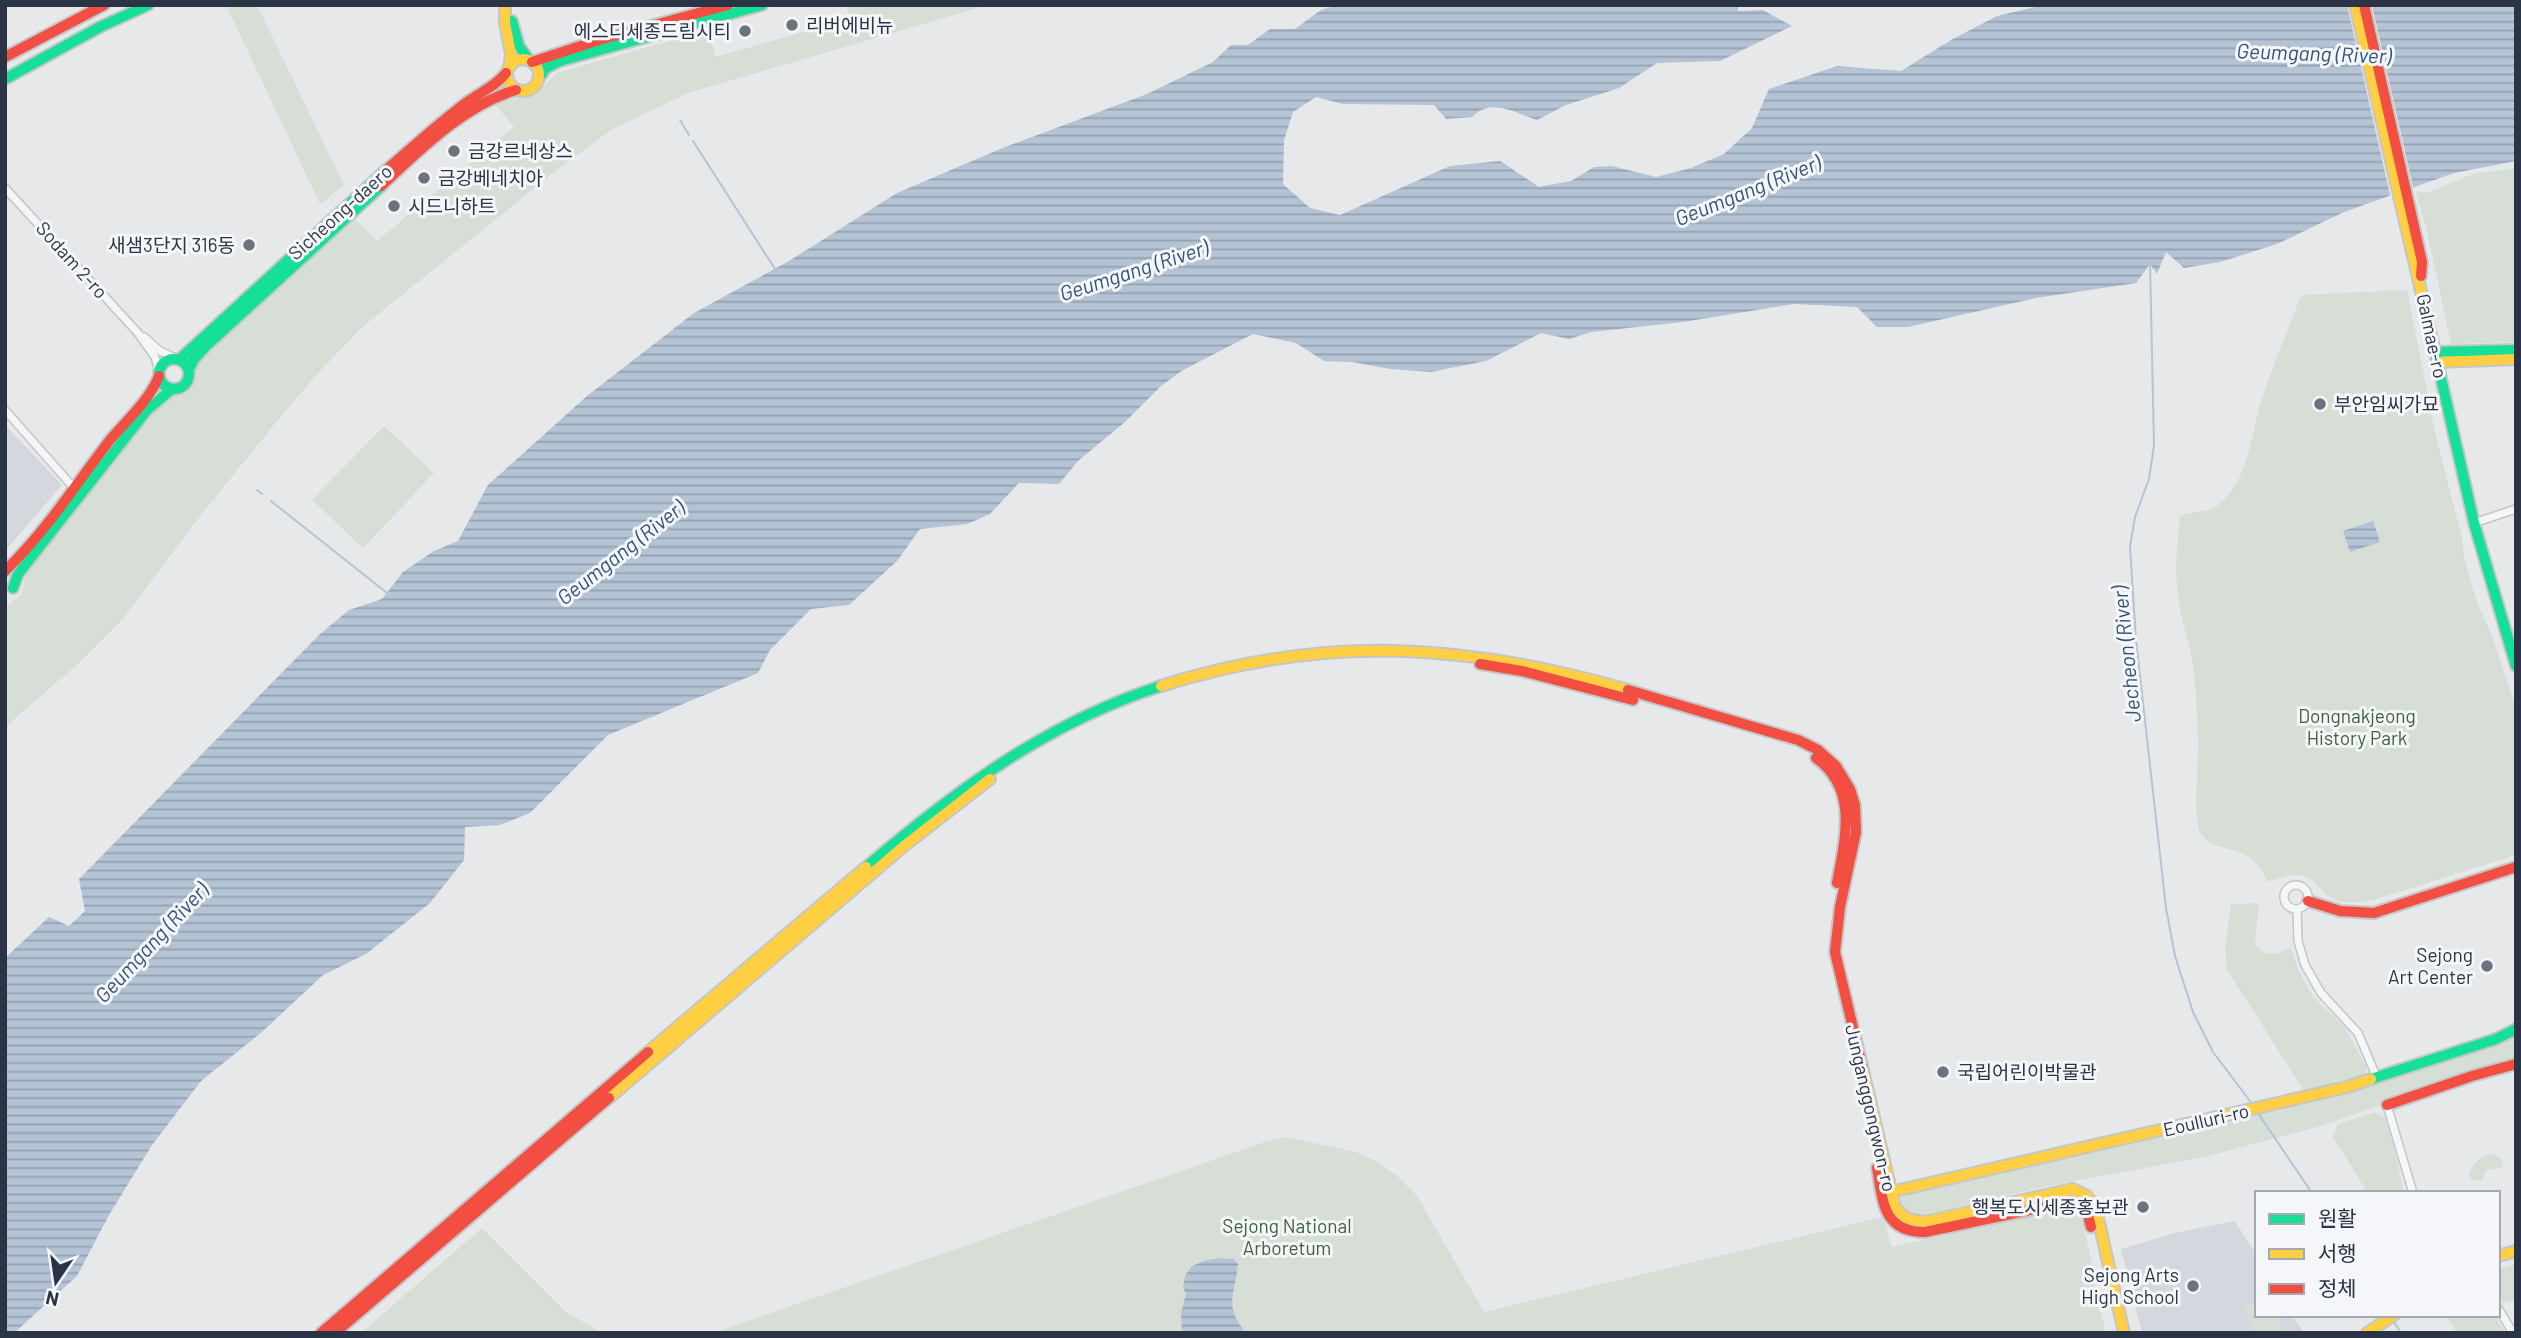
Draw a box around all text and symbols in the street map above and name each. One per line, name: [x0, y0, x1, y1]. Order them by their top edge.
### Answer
place label: 리버에비뉴: [806, 13, 893, 36]
marker: 리버에비뉴: [784, 17, 800, 33]
place label: 에스디세종드림시티: [574, 19, 731, 42]
marker: 에스디세종드림시티: [737, 23, 753, 39]
water label: Geumgang (River): [2236, 37, 2393, 68]
place label: 금강르네상스: [468, 139, 573, 162]
marker: 금강르네상스: [446, 143, 462, 159]
water label: Geumgang (River): [1671, 149, 1825, 230]
street label: Sicheong-daero: [283, 159, 396, 264]
place label: 금강베네치아: [438, 166, 543, 189]
marker: 금강베네치아: [416, 170, 432, 186]
place label: 시드니하트: [408, 194, 495, 217]
marker: 시드니하트: [386, 198, 402, 214]
street label: Sodam 2-ro: [32, 216, 113, 303]
place label: 새샘3단지 316동: [108, 233, 235, 256]
water label: Geumgang (River): [1056, 234, 1212, 305]
marker: 새샘3단지 316동: [241, 237, 257, 253]
street label: Galmae-ro: [2412, 292, 2453, 380]
place label: 부안임씨가묘: [2334, 392, 2439, 415]
marker: 부안임씨가묘: [2312, 396, 2328, 412]
water label: Geumgang (River): [551, 494, 689, 609]
water label: Jecheon (River): [2106, 584, 2145, 724]
park label: Dongnakjeong History Park: [2298, 704, 2416, 749]
water label: Geumgang (River): [89, 876, 213, 1007]
place label: Sejong Art Center: [2388, 943, 2473, 988]
marker: Sejong Art Center: [2479, 958, 2495, 974]
street label: Junganggongwon-ro: [1841, 1022, 1902, 1194]
place label: 국립어린이박물관: [1957, 1060, 2097, 1083]
marker: 국립어린이박물관: [1935, 1064, 1951, 1080]
street label: Eoulluri-ro: [2161, 1098, 2251, 1141]
legend: [2255, 1191, 2500, 1317]
place label: 행복도시세종홍보관: [1972, 1195, 2129, 1218]
marker: 행복도시세종홍보관: [2135, 1199, 2151, 1215]
text: 원활: [2318, 1205, 2357, 1230]
park label: Sejong National Arboretum: [1222, 1214, 1352, 1259]
text: 서행: [2318, 1240, 2357, 1265]
north arrow: [21, 1247, 91, 1317]
place label: Sejong Arts High School: [2081, 1263, 2179, 1308]
text: 정체: [2318, 1275, 2357, 1300]
marker: Sejong Arts High School: [2185, 1278, 2201, 1294]
text: N: [43, 1286, 61, 1312]

